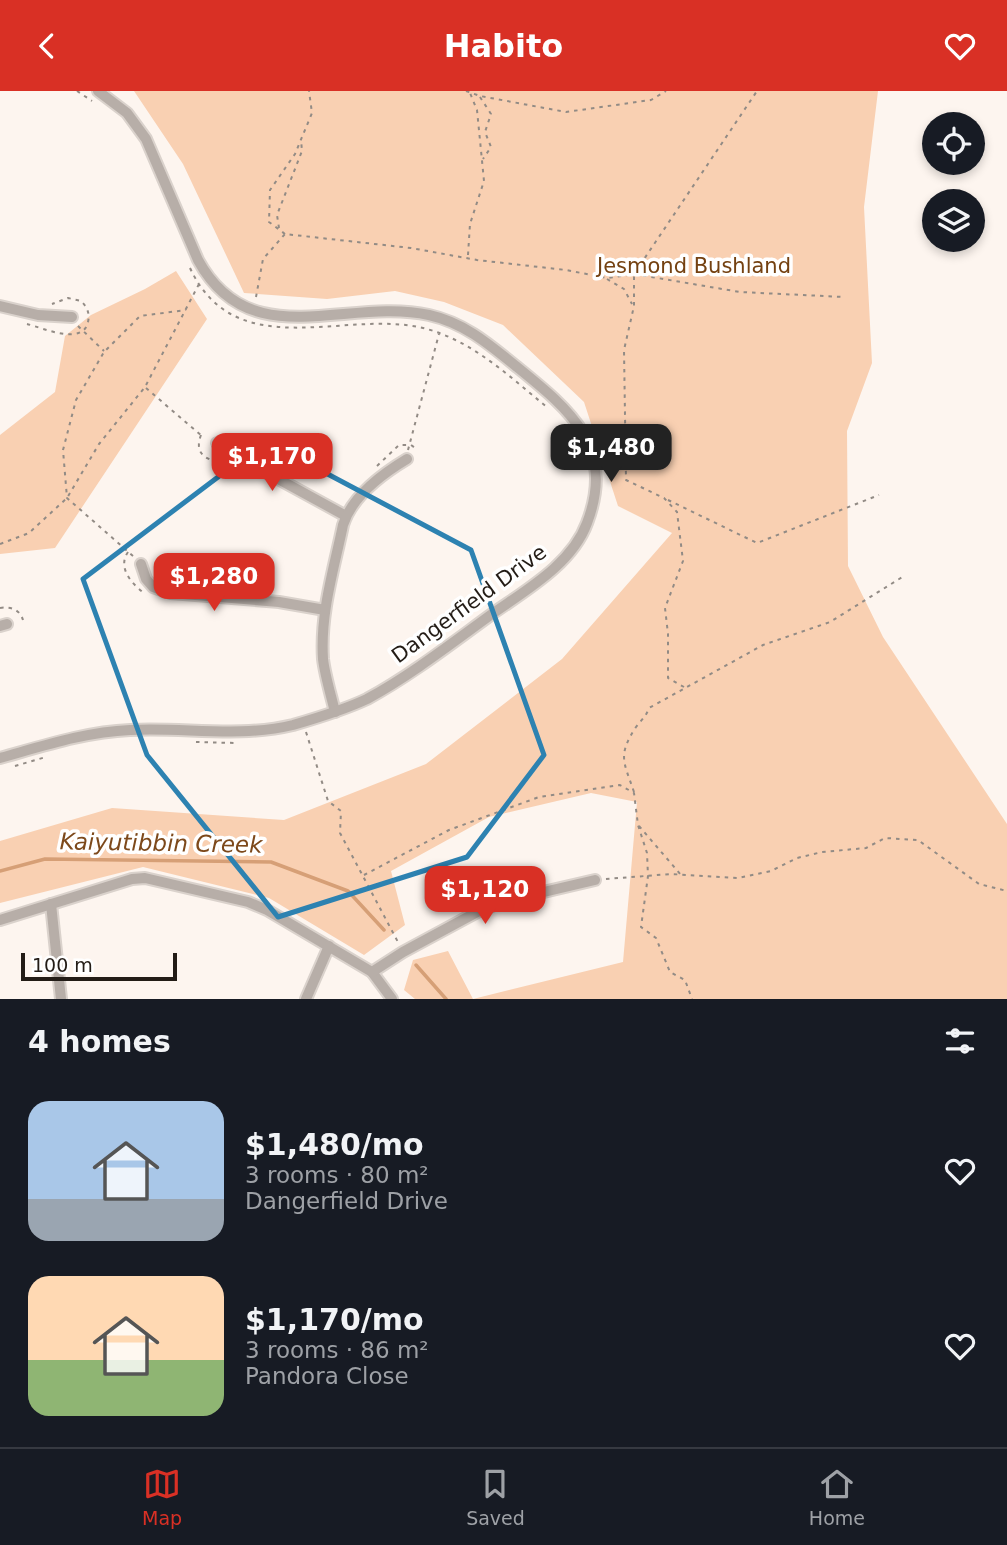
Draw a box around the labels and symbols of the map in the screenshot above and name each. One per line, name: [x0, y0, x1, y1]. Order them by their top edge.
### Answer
park label: Jesmond Bushland: [595, 254, 791, 278]
pin: $1,480: [554, 425, 668, 484]
pin: $1,170: [215, 433, 329, 493]
street label: Dangerfield Drive: [387, 540, 551, 668]
pin: $1,280: [157, 553, 271, 613]
water label: Kaiyutibbin Creek: [59, 828, 264, 858]
pin: $1,120: [428, 867, 542, 926]
scale bar: [21, 950, 177, 982]

